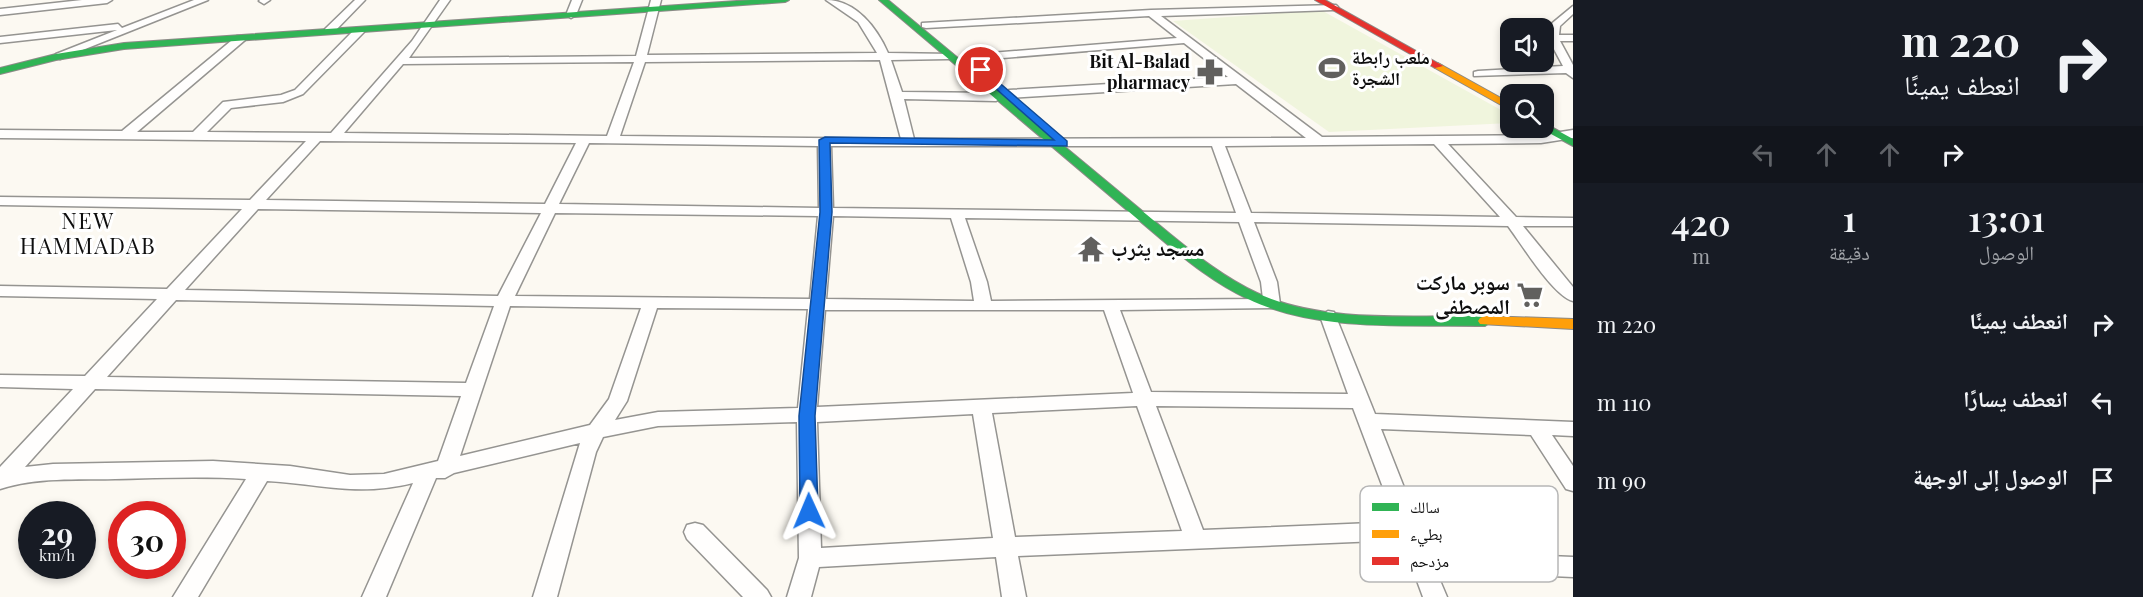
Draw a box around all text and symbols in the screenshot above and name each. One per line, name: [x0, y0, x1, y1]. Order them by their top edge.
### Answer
text: 220 m: [1901, 12, 2020, 68]
map controls: [1500, 18, 1554, 138]
button: sound: [1500, 18, 1554, 72]
icon: right: [2041, 24, 2119, 102]
pin: [955, 44, 1006, 95]
place label: ملعب رابطة الشجرة: [1352, 45, 1430, 90]
place label: Bit Al-Balad pharmacy: [1089, 49, 1191, 94]
icon: arrive: [964, 53, 997, 86]
sports icon: ملعب رابطة الشجرة: [1317, 53, 1347, 83]
pharmacy icon: Bit Al-Balad pharmacy: [1195, 57, 1225, 87]
text: انعطف يمينًا: [1904, 66, 2020, 102]
button: search: [1500, 84, 1554, 138]
icon: left: [1747, 138, 1780, 171]
icon: ahead: [1810, 138, 1843, 171]
icon: ahead: [1873, 138, 1906, 171]
icon: right: [1936, 138, 1969, 171]
text: 1: [1843, 193, 1856, 241]
text: 13:01: [1968, 193, 2045, 241]
text: 420: [1671, 197, 1731, 245]
district label: NEW HAMMADAB: [20, 205, 156, 260]
place label: مسجد يثرب: [1111, 233, 1204, 261]
temple icon: مسجد يثرب: [1076, 234, 1106, 264]
text: دقيقة: [1829, 238, 1870, 265]
text: الوصول: [1979, 238, 2034, 265]
text: m: [1692, 242, 1710, 269]
place label: سوبر ماركت المصطفى: [1416, 267, 1510, 320]
supermarket icon: سوبر ماركت المصطفى: [1515, 280, 1545, 310]
text: انعطف يمينًا: [1970, 305, 2068, 335]
icon: right: [2086, 308, 2119, 341]
text: 220 m: [1597, 309, 1656, 339]
text: انعطف يسارًا: [1963, 383, 2068, 413]
icon: left: [2086, 386, 2119, 419]
text: 110 m: [1597, 387, 1652, 417]
text: الوصول إلى الوجهة: [1913, 461, 2068, 491]
icon: arrive: [2086, 464, 2119, 497]
text: 90 m: [1597, 465, 1646, 495]
position arrow: [777, 479, 841, 543]
legend: [1360, 486, 1558, 582]
text: سالك: [1410, 496, 1440, 517]
speed limit sign: 30: [108, 501, 186, 579]
text: 29: [41, 513, 73, 553]
text: بطيء: [1410, 523, 1442, 547]
text: km/h: [39, 545, 75, 565]
text: مزدحم: [1410, 550, 1449, 572]

